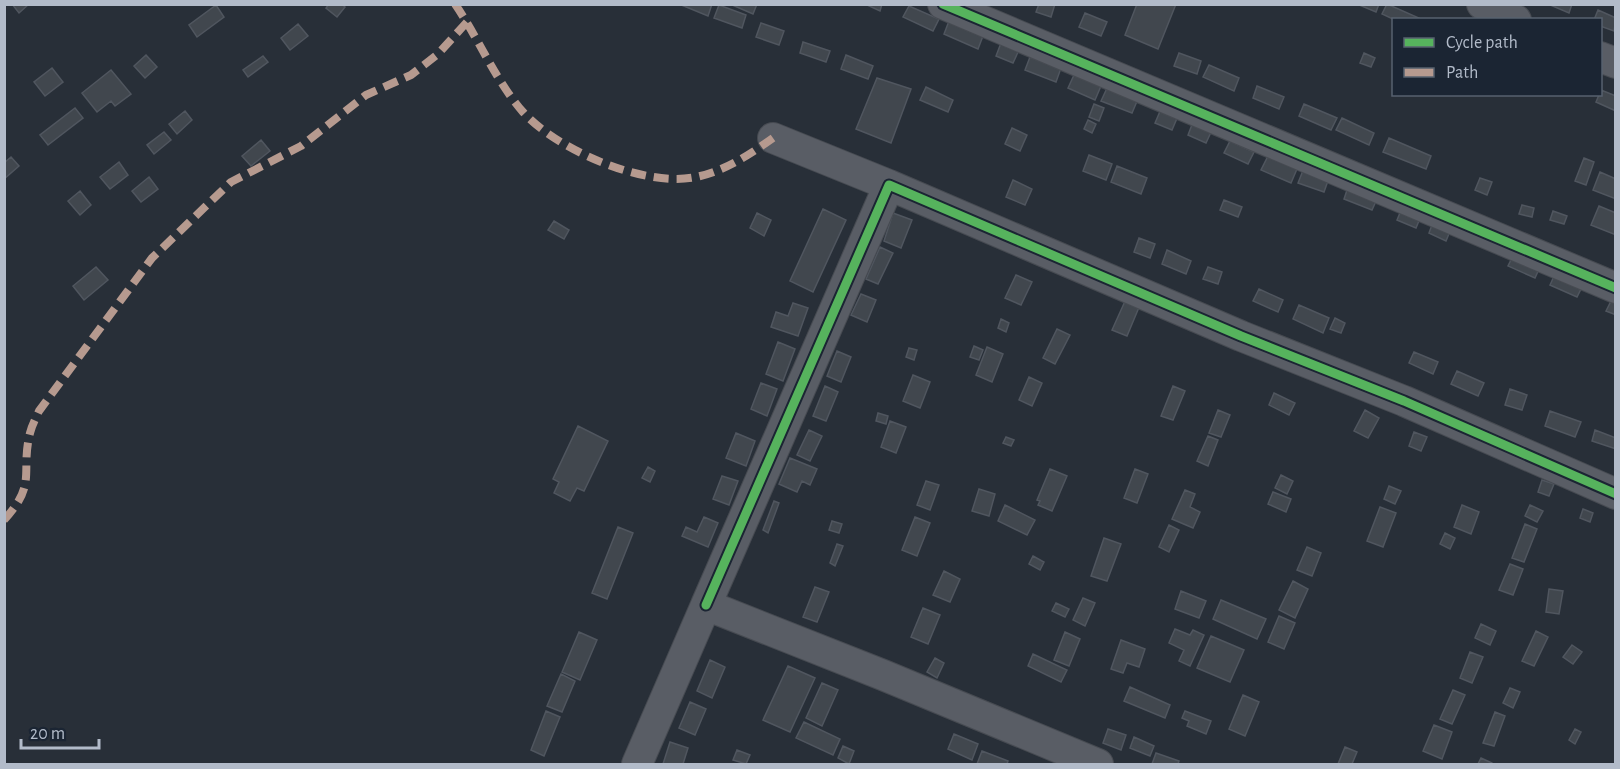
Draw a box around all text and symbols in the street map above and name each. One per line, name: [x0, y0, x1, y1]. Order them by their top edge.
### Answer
legend: [1392, 18, 1602, 96]
text: Cycle path: [1446, 34, 1518, 52]
text: Path: [1446, 64, 1478, 82]
scale bar: [21, 712, 99, 750]
text: 20 m: [30, 725, 65, 743]

